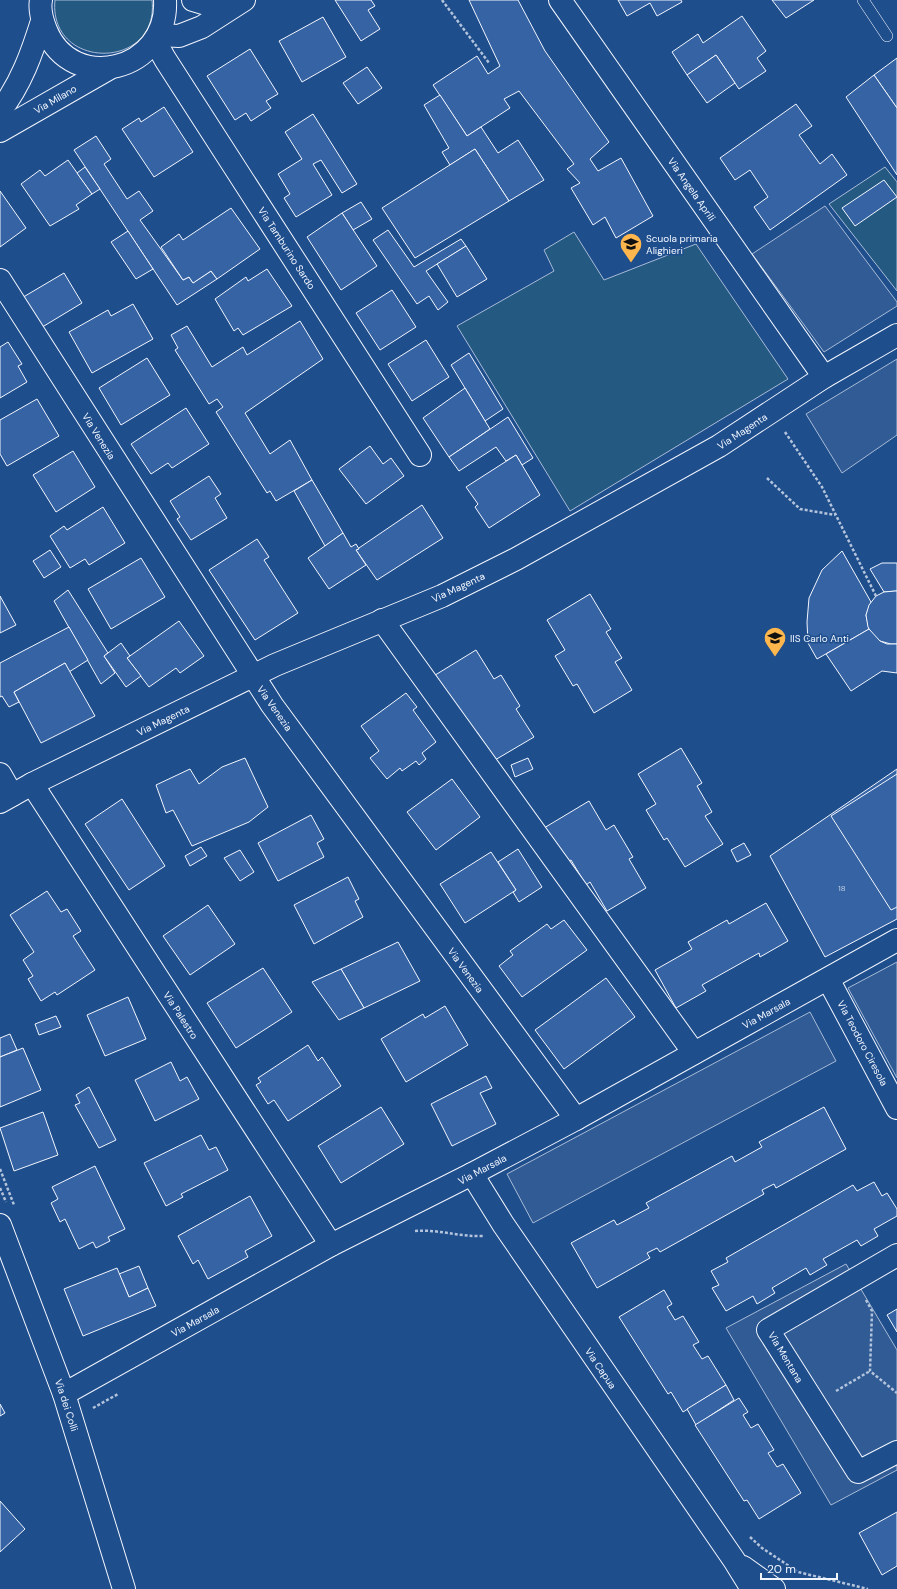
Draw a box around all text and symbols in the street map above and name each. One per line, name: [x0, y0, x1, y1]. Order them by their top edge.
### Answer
street label: Via Milano: [31, 82, 79, 117]
street label: Via Angela Aprili: [665, 155, 718, 224]
street label: Via Tamburino Sardo: [255, 205, 318, 292]
school or university icon: Scuola primaria Alighieri: [618, 231, 644, 264]
place label: Scuola primaria Alighieri: [646, 232, 718, 257]
street label: Via Venezia: [79, 410, 118, 462]
street label: Via Magenta: [715, 410, 770, 452]
street label: Via Magenta: [430, 569, 487, 605]
school or university icon: IIS Carlo Anti: [762, 625, 788, 658]
place label: IIS Carlo Anti: [790, 632, 849, 645]
street label: Via Venezia: [254, 683, 295, 734]
street label: Via Magenta: [135, 702, 192, 739]
house number: 18: [838, 883, 846, 893]
street label: Via Venezia: [445, 945, 486, 995]
street label: Via Palestro: [160, 989, 201, 1042]
street label: Via Marsala: [740, 995, 793, 1032]
street label: Via Teodoro Ciresola: [834, 998, 891, 1088]
street label: Via Marsala: [456, 1151, 509, 1188]
street label: Via Marsala: [169, 1303, 222, 1340]
street label: Via Mentana: [765, 1329, 806, 1385]
street label: Via Capua: [582, 1345, 619, 1391]
street label: Via dei Colli: [52, 1377, 81, 1433]
scale bar: [761, 1555, 837, 1581]
text: 20 m: [767, 1561, 796, 1577]

